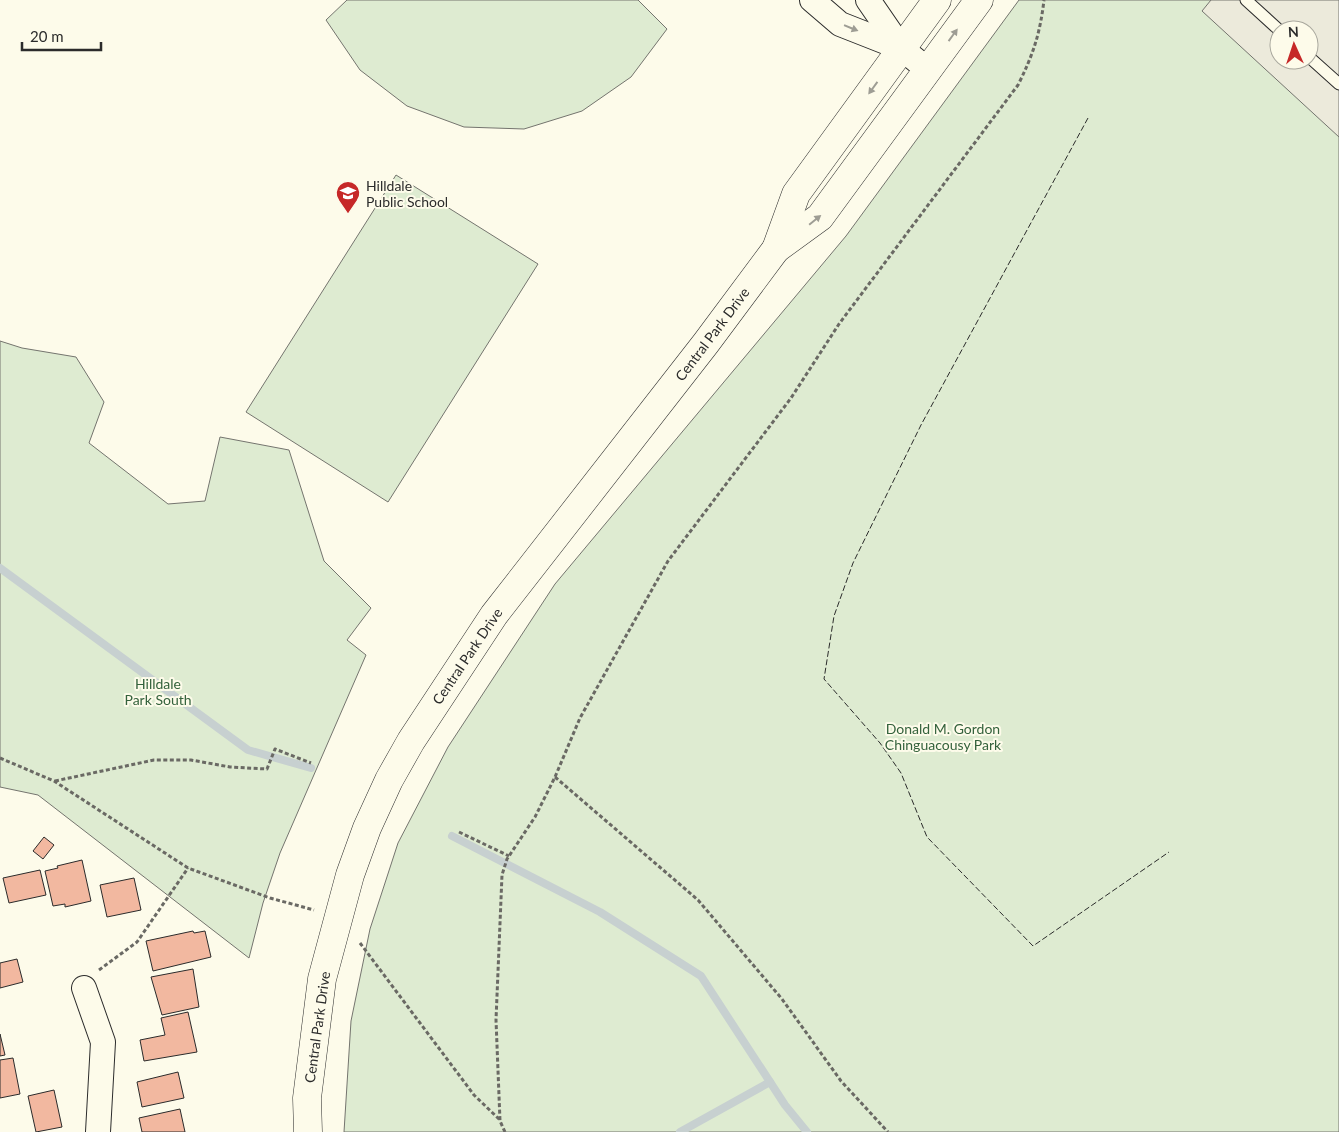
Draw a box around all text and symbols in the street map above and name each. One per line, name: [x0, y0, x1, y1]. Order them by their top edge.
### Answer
scale bar: [22, 20, 101, 52]
north arrow: [1269, 20, 1319, 70]
text: N: [1287, 23, 1299, 40]
one-way arrow: [844, 25, 858, 33]
text: 20 m: [30, 27, 64, 45]
one-way arrow: [948, 28, 958, 42]
one-way arrow: [867, 81, 878, 94]
place label: Hilldale Public School: [366, 177, 448, 210]
school or university icon: Hilldale Public School: [335, 180, 361, 214]
one-way arrow: [808, 215, 821, 226]
street label: Central Park Drive: [671, 284, 753, 384]
street label: Central Park Drive: [429, 605, 505, 707]
park label: Hilldale Park South: [124, 675, 192, 708]
park label: Donald M. Gordon Chinguacousy Park: [885, 720, 1002, 753]
street label: Central Park Drive: [301, 970, 333, 1084]

